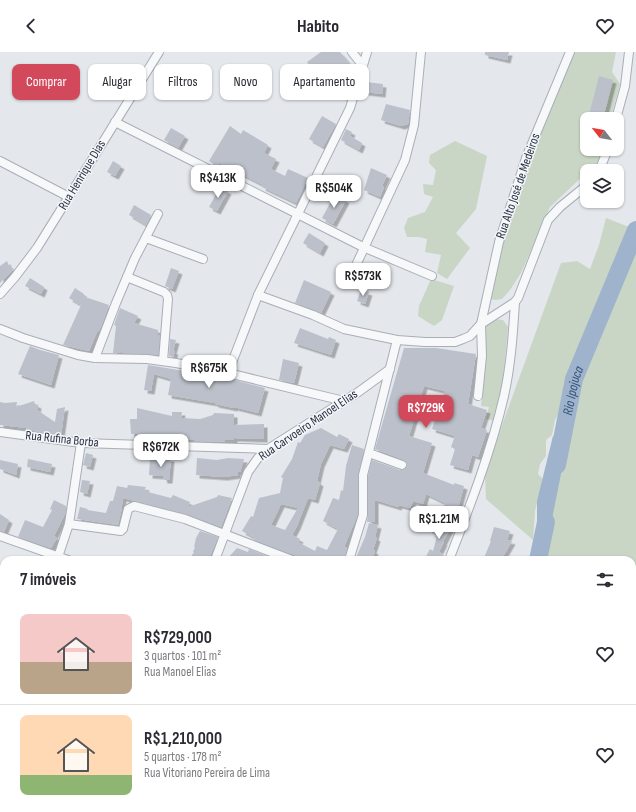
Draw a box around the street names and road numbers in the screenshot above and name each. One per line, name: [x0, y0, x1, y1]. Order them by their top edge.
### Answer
street label: Rua Alto José de Medeiros: [492, 131, 544, 241]
street label: Rua Henrique Dias: [55, 137, 109, 213]
street label: Rua Carvoeiro Manoel Elias: [255, 386, 361, 464]
street label: Rua Rufina Borba: [25, 427, 99, 451]

